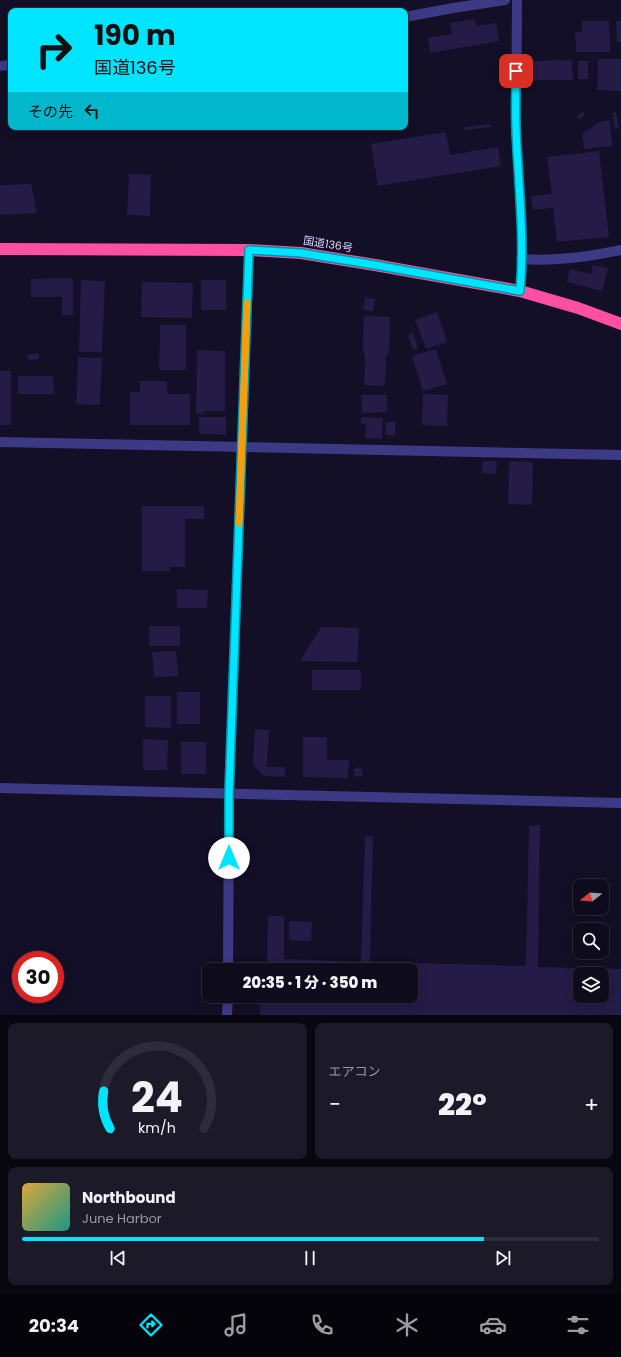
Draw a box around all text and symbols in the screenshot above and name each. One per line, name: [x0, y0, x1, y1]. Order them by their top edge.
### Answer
text: 190 m: [94, 16, 176, 55]
icon: right: [28, 24, 80, 76]
pin: [499, 54, 533, 88]
text: 国道136号: [94, 55, 176, 80]
icon: arrive: [505, 60, 527, 82]
icon: left: [81, 100, 103, 122]
text: その先: [28, 101, 73, 122]
street label: 国道136号: [302, 232, 354, 256]
position arrow: [208, 837, 250, 879]
north arrow: [573, 879, 609, 915]
map controls: [573, 879, 609, 1003]
button: search: [573, 923, 609, 959]
speed limit sign: 30: [12, 951, 64, 1003]
button: layers: [573, 967, 609, 1003]
text: 20:35 · 1 分 · 350 m: [243, 972, 377, 993]
text: エアコン: [329, 1062, 381, 1081]
text: 24: [131, 1068, 183, 1127]
text: 22°: [438, 1083, 487, 1126]
text: −: [329, 1089, 341, 1120]
text: +: [584, 1089, 599, 1120]
text: km/h: [138, 1118, 176, 1138]
text: Northbound: [82, 1187, 176, 1208]
text: June Harbor: [82, 1209, 162, 1228]
icon: previous: [107, 1247, 129, 1269]
icon: pause: [299, 1247, 321, 1269]
icon: next: [492, 1247, 514, 1269]
icon: directions: [137, 1311, 165, 1339]
icon: music: [222, 1311, 250, 1339]
icon: phone: [308, 1311, 336, 1339]
icon: climate: [393, 1311, 421, 1339]
icon: car: [479, 1311, 507, 1339]
icon: filters: [564, 1311, 592, 1339]
text: 20:34: [29, 1313, 79, 1338]

